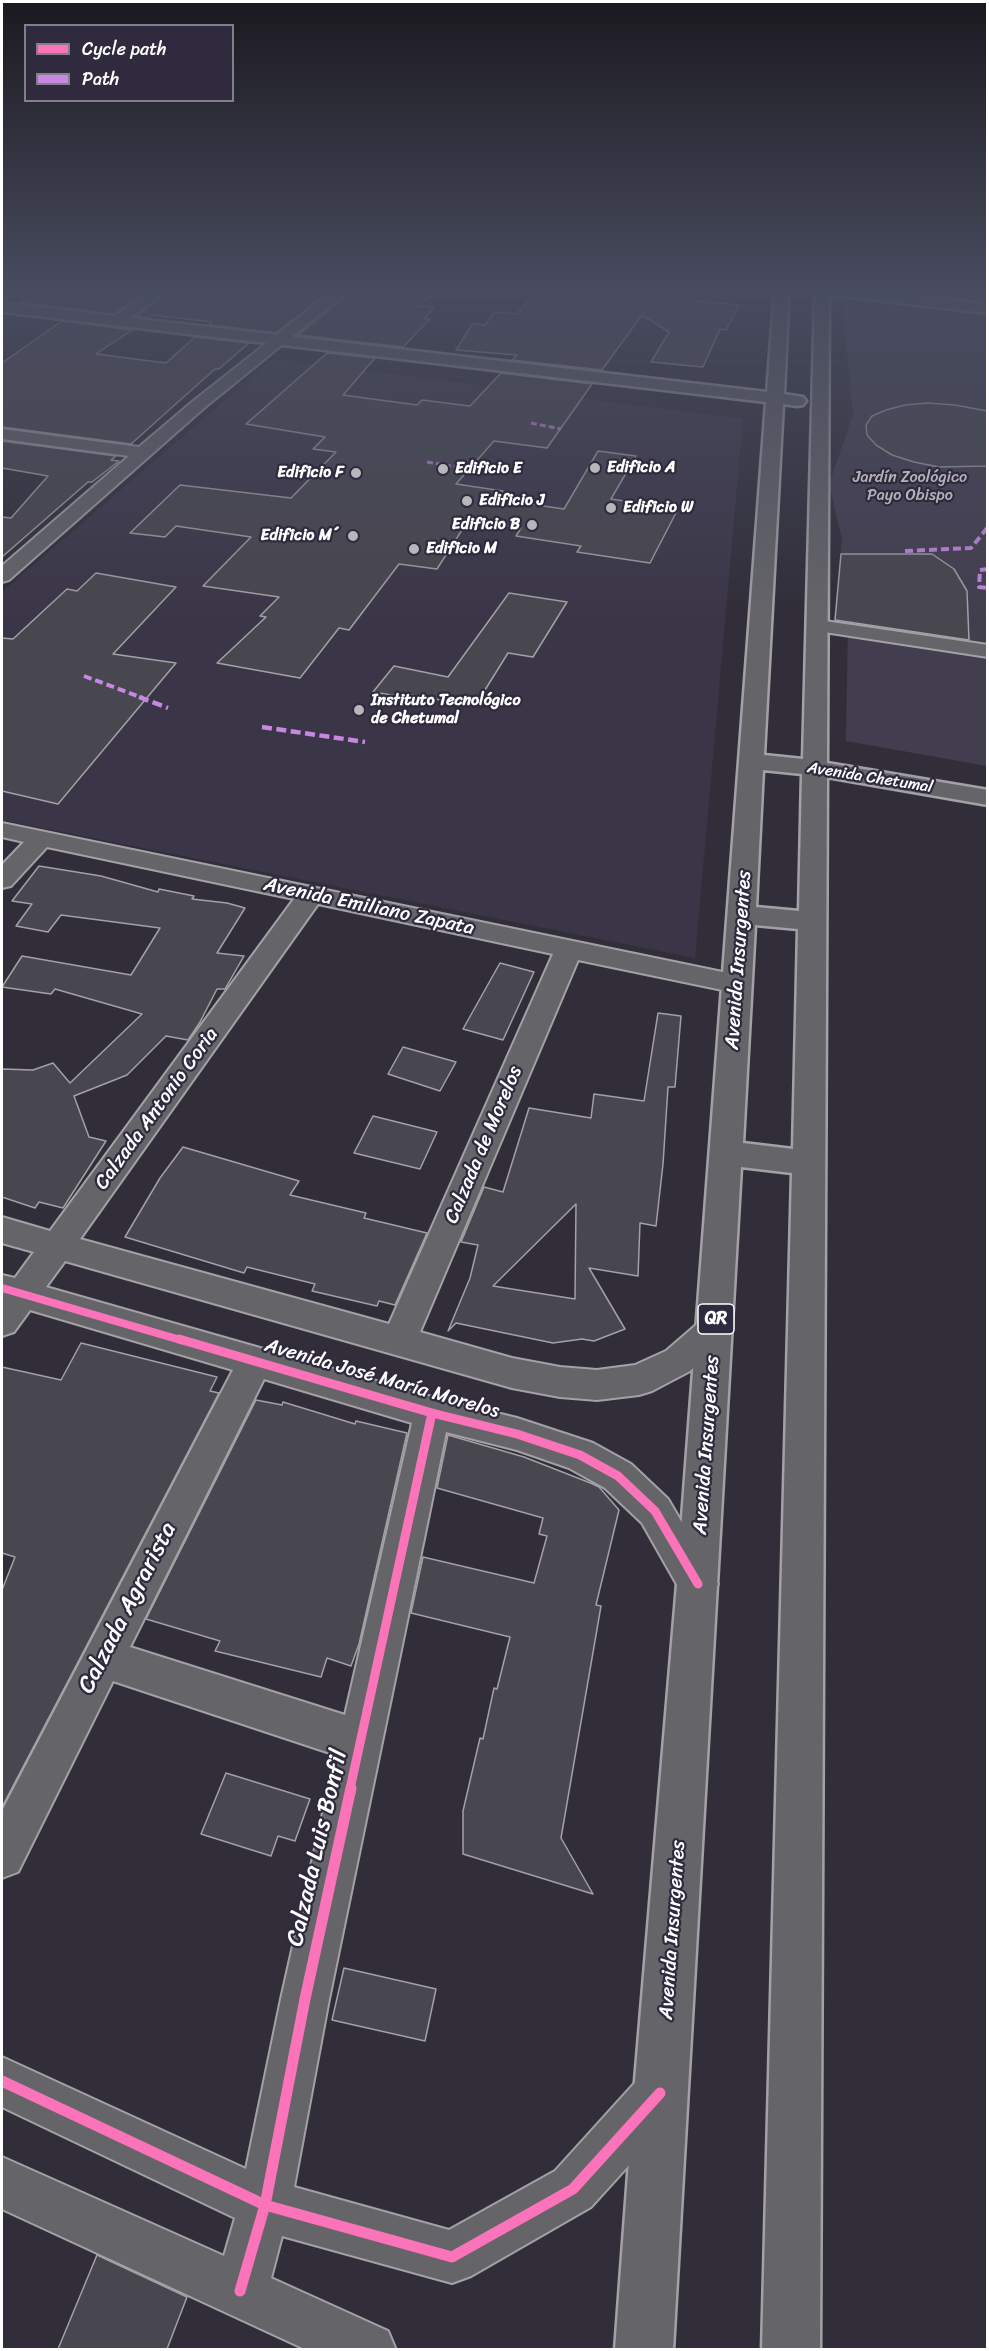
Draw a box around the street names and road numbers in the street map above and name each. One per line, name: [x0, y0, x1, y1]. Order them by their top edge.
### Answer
street label: Avenida Chetumal: [806, 759, 934, 797]
street label: Avenida Insurgentes: [721, 870, 757, 1050]
street label: Avenida Emiliano Zapata: [262, 873, 476, 941]
street label: Calzada Antonio Coria: [90, 1023, 224, 1195]
street label: Calzada de Morelos: [440, 1063, 528, 1227]
road number: QR: [698, 1304, 734, 1334]
street label: Avenida José María Morelos: [262, 1334, 502, 1424]
street label: Avenida Insurgentes: [689, 1355, 725, 1535]
street label: Calzada Agrarista: [72, 1518, 184, 1698]
street label: Calzada Luis Bonfil: [281, 1747, 355, 1949]
street label: Avenida Insurgentes: [655, 1840, 691, 2020]

